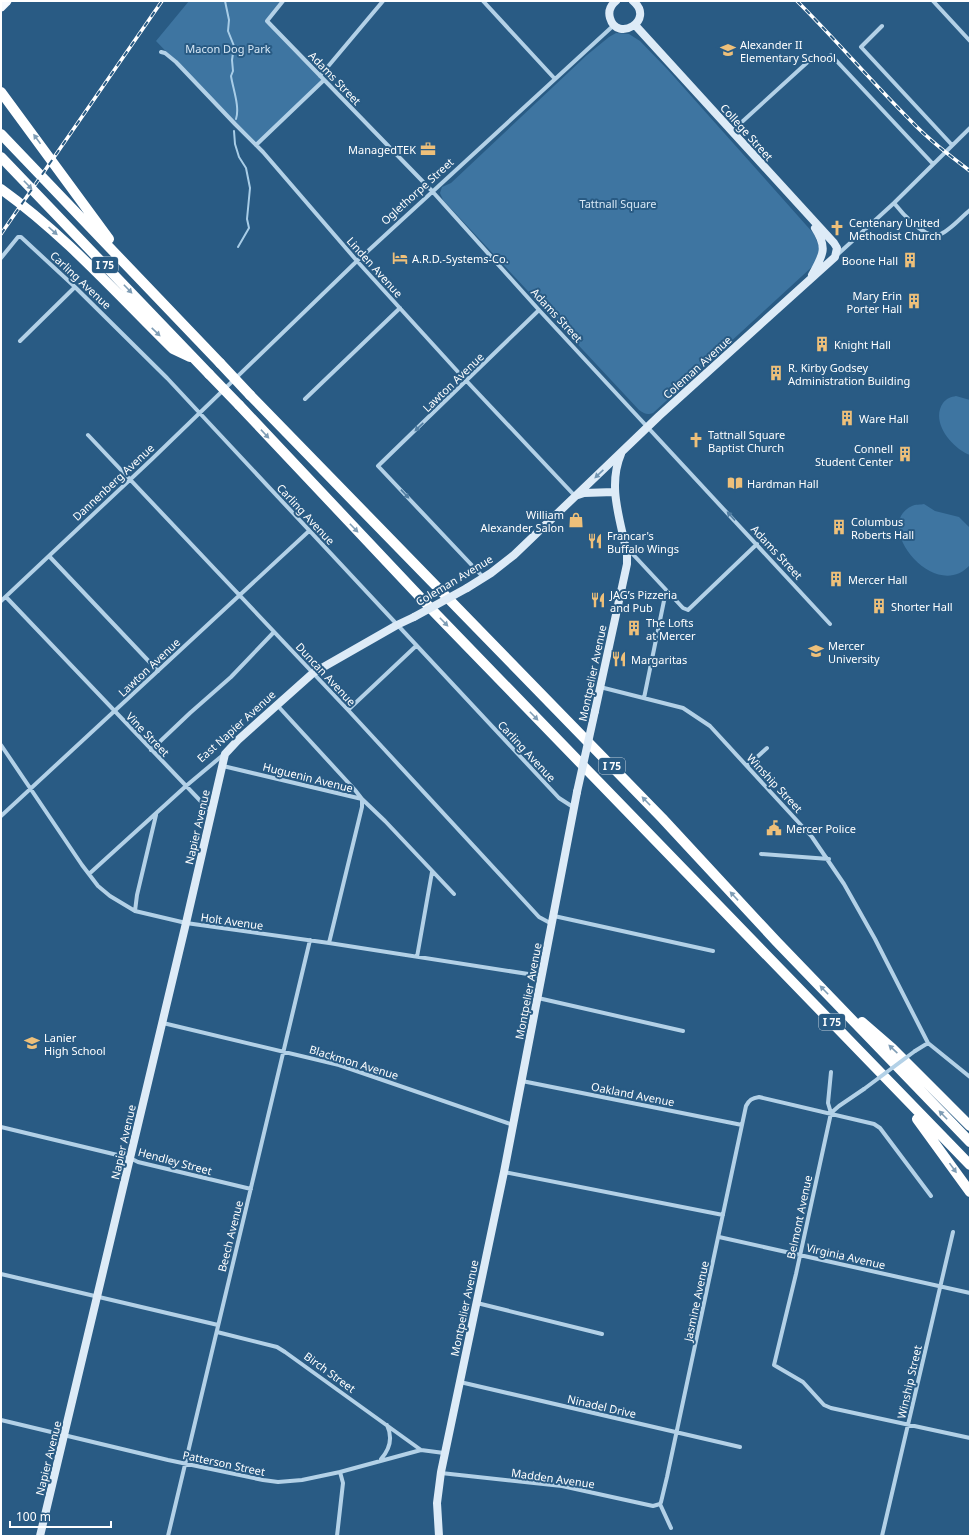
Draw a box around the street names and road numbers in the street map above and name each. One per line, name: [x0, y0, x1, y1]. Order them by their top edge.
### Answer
street label: Adams Street: [306, 48, 364, 108]
street label: College Street: [717, 100, 777, 164]
street label: Oglethorpe Street: [377, 154, 457, 228]
street label: Linden Avenue: [344, 233, 406, 301]
street label: Carling Avenue: [47, 248, 115, 312]
road number: I 75: [92, 257, 118, 273]
street label: Adams Street: [528, 285, 586, 345]
street label: Coleman Avenue: [660, 332, 734, 402]
street label: Lawton Avenue: [419, 349, 487, 415]
street label: Dannenberg Avenue: [69, 440, 157, 524]
street label: Carling Avenue: [274, 480, 338, 548]
street label: Adams Street: [748, 522, 806, 582]
street label: Coleman Avenue: [413, 551, 495, 609]
street label: Montpelier Avenue: [574, 623, 610, 723]
street label: Lawton Avenue: [115, 634, 183, 700]
street label: Duncan Avenue: [293, 639, 359, 709]
street label: East Napier Avenue: [194, 687, 278, 765]
street label: Vine Street: [123, 709, 173, 759]
street label: Carling Avenue: [495, 717, 559, 785]
street label: Winship Street: [744, 750, 806, 816]
road number: I 75: [599, 758, 625, 774]
street label: Huguenin Avenue: [261, 759, 355, 795]
street label: Napier Avenue: [181, 788, 213, 866]
street label: Holt Avenue: [200, 909, 264, 933]
street label: Montpelier Avenue: [511, 941, 545, 1041]
road number: I 75: [819, 1014, 845, 1030]
street label: Blackmon Avenue: [308, 1041, 400, 1083]
street label: Oakland Avenue: [590, 1079, 676, 1109]
street label: Napier Avenue: [107, 1103, 139, 1181]
street label: Hendley Street: [136, 1144, 214, 1178]
street label: Belmont Avenue: [783, 1174, 815, 1260]
street label: Beech Avenue: [214, 1199, 246, 1273]
street label: Virginia Avenue: [805, 1240, 887, 1272]
street label: Montpelier Avenue: [446, 1258, 482, 1358]
street label: Jasmine Avenue: [680, 1259, 712, 1344]
street label: Winship Street: [893, 1344, 925, 1420]
street label: Birch Street: [301, 1348, 359, 1396]
street label: Ninadel Drive: [566, 1391, 638, 1421]
street label: Napier Avenue: [31, 1419, 65, 1497]
street label: Patterson Street: [181, 1447, 267, 1479]
street label: Madden Avenue: [510, 1465, 596, 1491]

